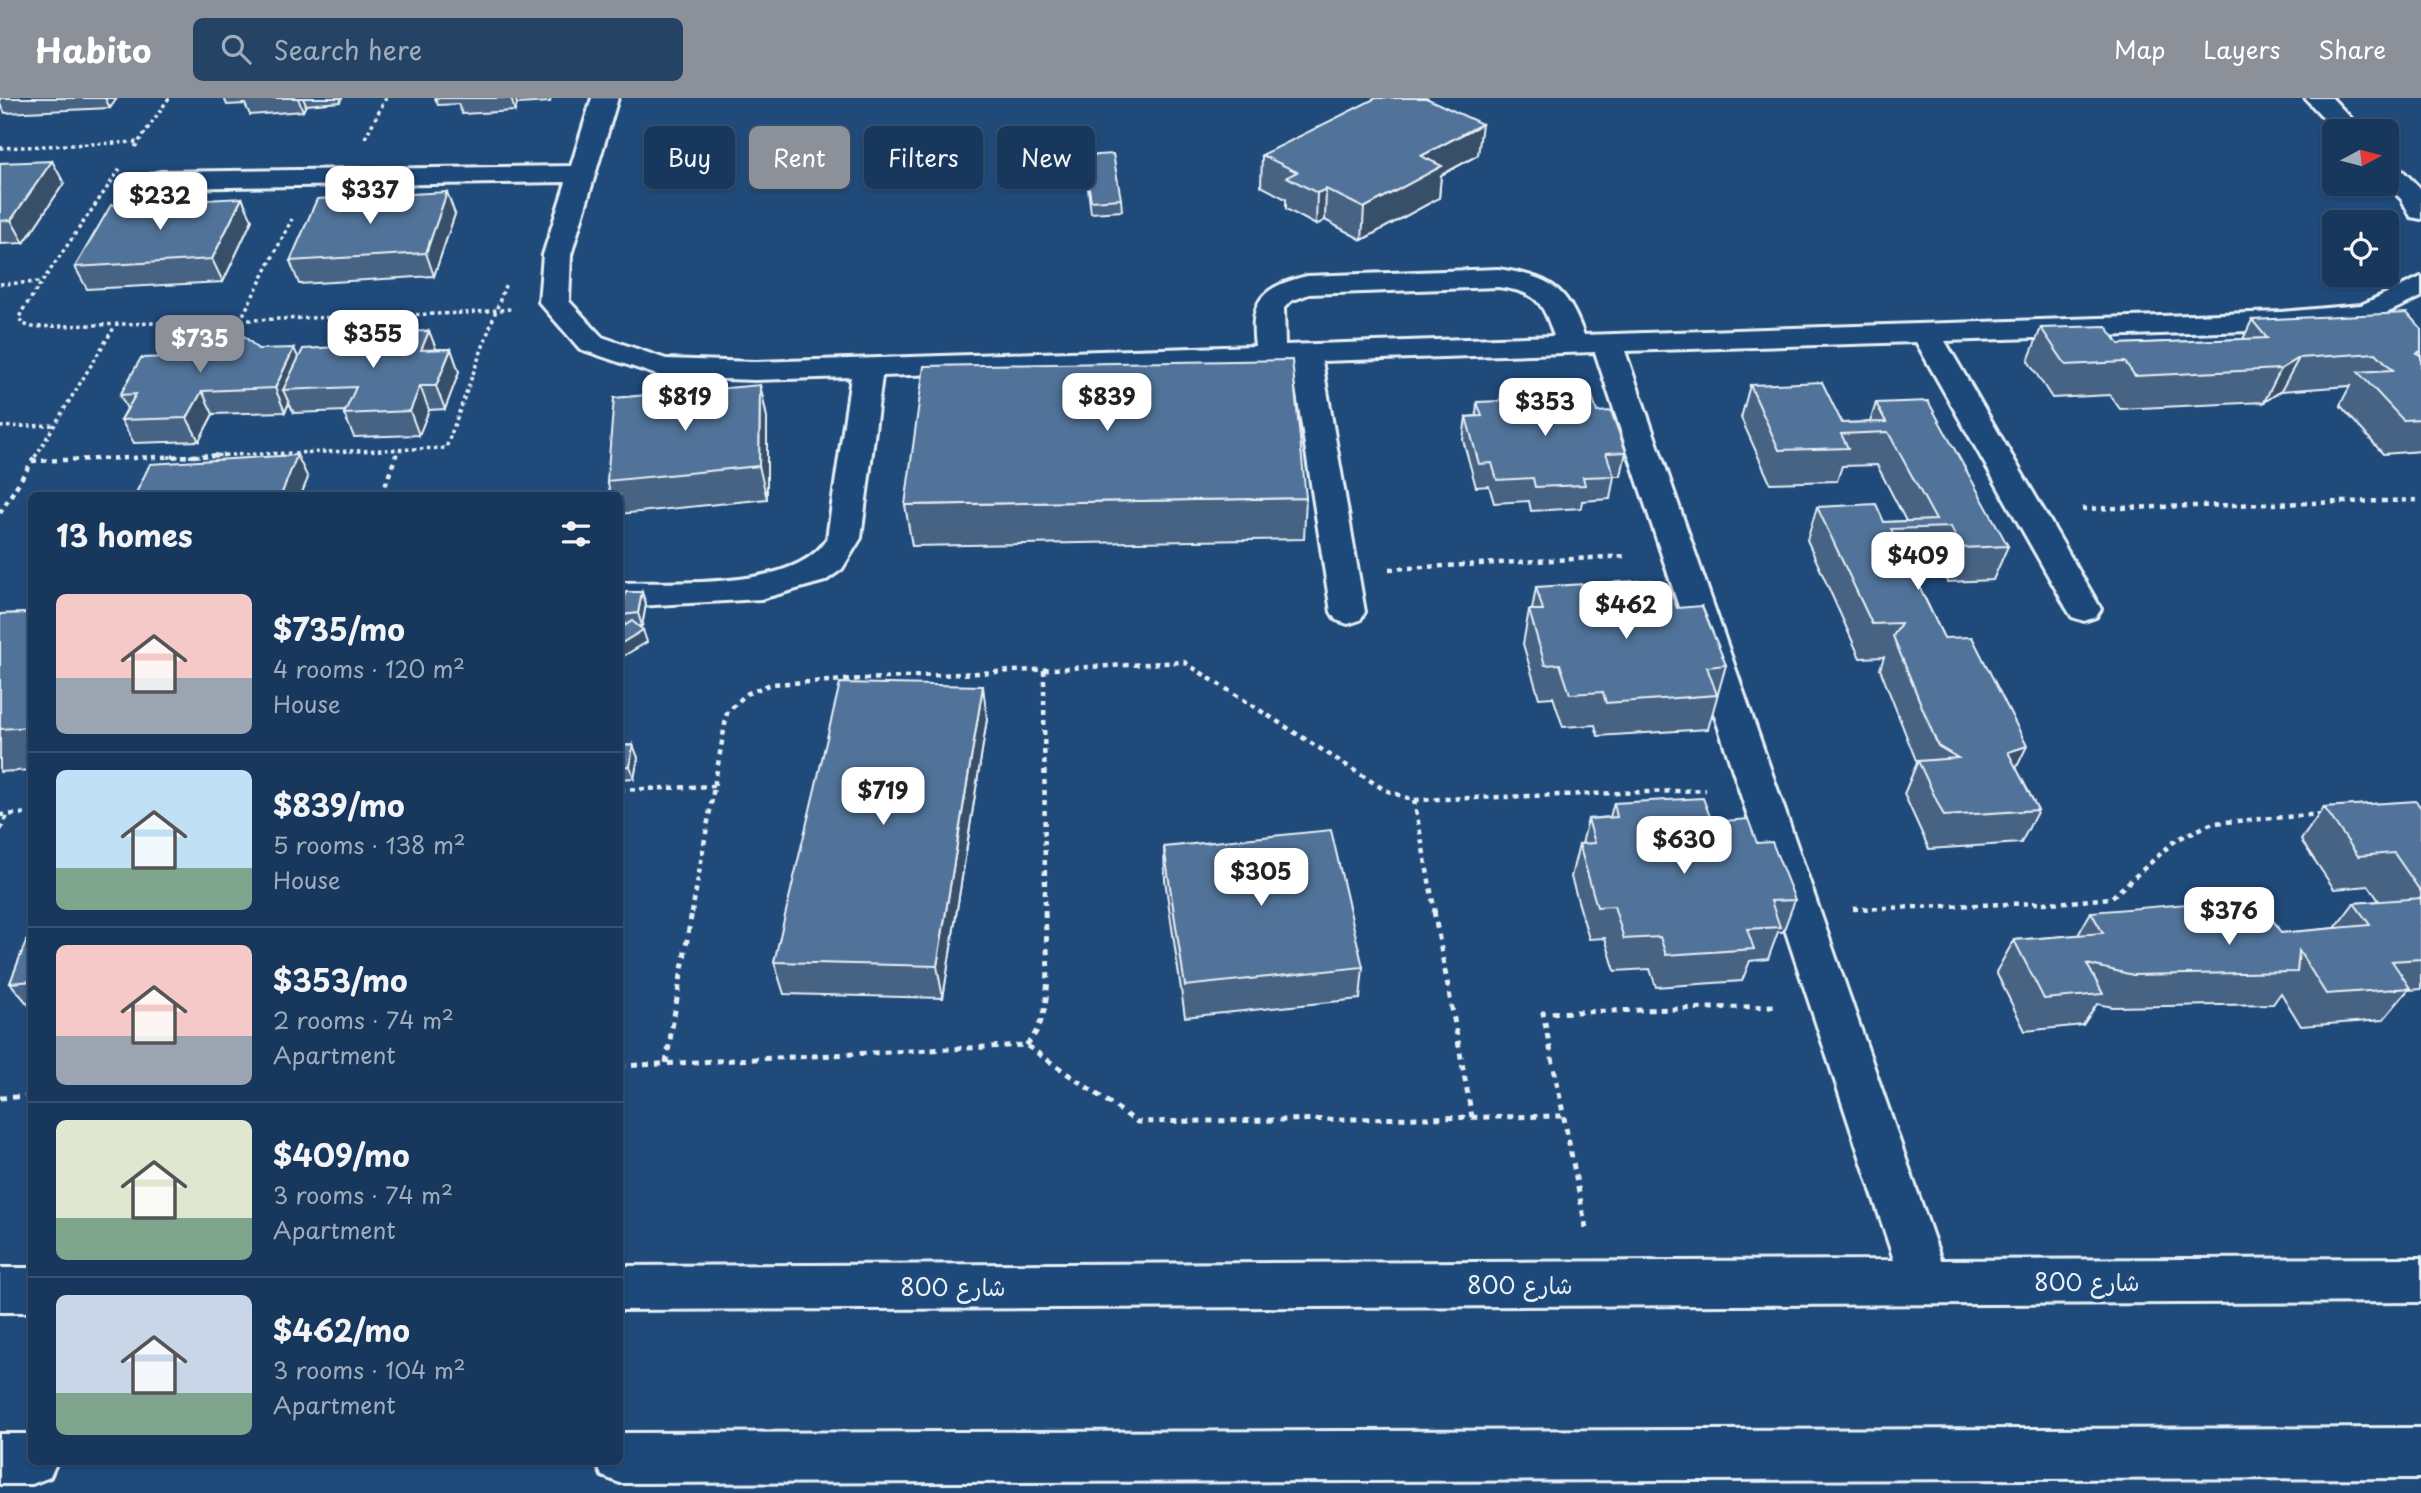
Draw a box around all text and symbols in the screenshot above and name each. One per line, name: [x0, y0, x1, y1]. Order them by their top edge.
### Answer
search box: [193, 18, 683, 81]
text: Habito: [35, 24, 151, 74]
icon: search: [217, 30, 255, 68]
text: Search here: [273, 30, 422, 69]
text: Map: [2114, 31, 2165, 67]
text: Layers: [2203, 31, 2280, 67]
text: Share: [2318, 31, 2386, 67]
north arrow: [2322, 119, 2399, 196]
map controls: [2322, 119, 2399, 287]
chip: Buy: [644, 126, 735, 189]
chip: Rent: [749, 126, 850, 189]
chip: Filters: [864, 126, 983, 189]
chip: New: [997, 126, 1095, 189]
pin: $337: [329, 166, 411, 226]
text: $337: [341, 171, 399, 206]
pin: $232: [119, 172, 201, 232]
text: $232: [129, 177, 191, 212]
button: locate: [2322, 210, 2399, 287]
pin: $355: [332, 310, 414, 370]
text: $355: [344, 315, 402, 350]
pin: $735: [159, 316, 241, 375]
text: $735: [171, 320, 229, 355]
pin: $819: [644, 374, 726, 433]
pin: $839: [1066, 374, 1148, 433]
text: $819: [658, 378, 712, 413]
text: $839: [1078, 378, 1136, 413]
pin: $353: [1504, 378, 1586, 438]
text: $353: [1515, 383, 1575, 418]
text: 13 homes: [56, 512, 193, 557]
icon: filters: [557, 515, 595, 553]
pin: $409: [1877, 532, 1959, 592]
text: $409: [1887, 537, 1949, 572]
pin: $462: [1585, 582, 1667, 641]
text: $462: [1595, 586, 1657, 621]
text: $735/mo: [273, 606, 405, 651]
icon: home: [112, 622, 196, 706]
text: 4 rooms · 120 m²: [273, 651, 465, 686]
text: House: [273, 686, 340, 721]
pin: $719: [842, 768, 924, 827]
text: $719: [858, 772, 908, 807]
text: $839/mo: [273, 782, 405, 827]
icon: home: [112, 798, 196, 882]
pin: $630: [1643, 816, 1725, 876]
text: $630: [1653, 821, 1715, 856]
text: 5 rooms · 138 m²: [273, 827, 466, 862]
pin: $305: [1220, 848, 1302, 908]
text: $305: [1230, 853, 1292, 888]
text: House: [273, 862, 340, 897]
pin: $376: [2188, 888, 2270, 947]
text: $376: [2200, 892, 2258, 927]
text: $353/mo: [273, 957, 408, 1002]
icon: home: [112, 973, 196, 1057]
text: 2 rooms · 74 m²: [273, 1002, 454, 1037]
text: Apartment: [273, 1037, 396, 1072]
text: $409/mo: [273, 1132, 410, 1177]
icon: home: [112, 1148, 196, 1232]
text: 3 rooms · 74 m²: [273, 1177, 453, 1212]
text: Apartment: [273, 1212, 396, 1247]
street label: شارع 800: [2034, 1264, 2140, 1299]
street label: شارع 800: [1467, 1267, 1573, 1302]
street label: شارع 800: [900, 1269, 1006, 1304]
text: $462/mo: [273, 1307, 410, 1352]
icon: home: [112, 1323, 196, 1407]
text: 3 rooms · 104 m²: [273, 1352, 466, 1387]
text: Apartment: [273, 1387, 396, 1422]

